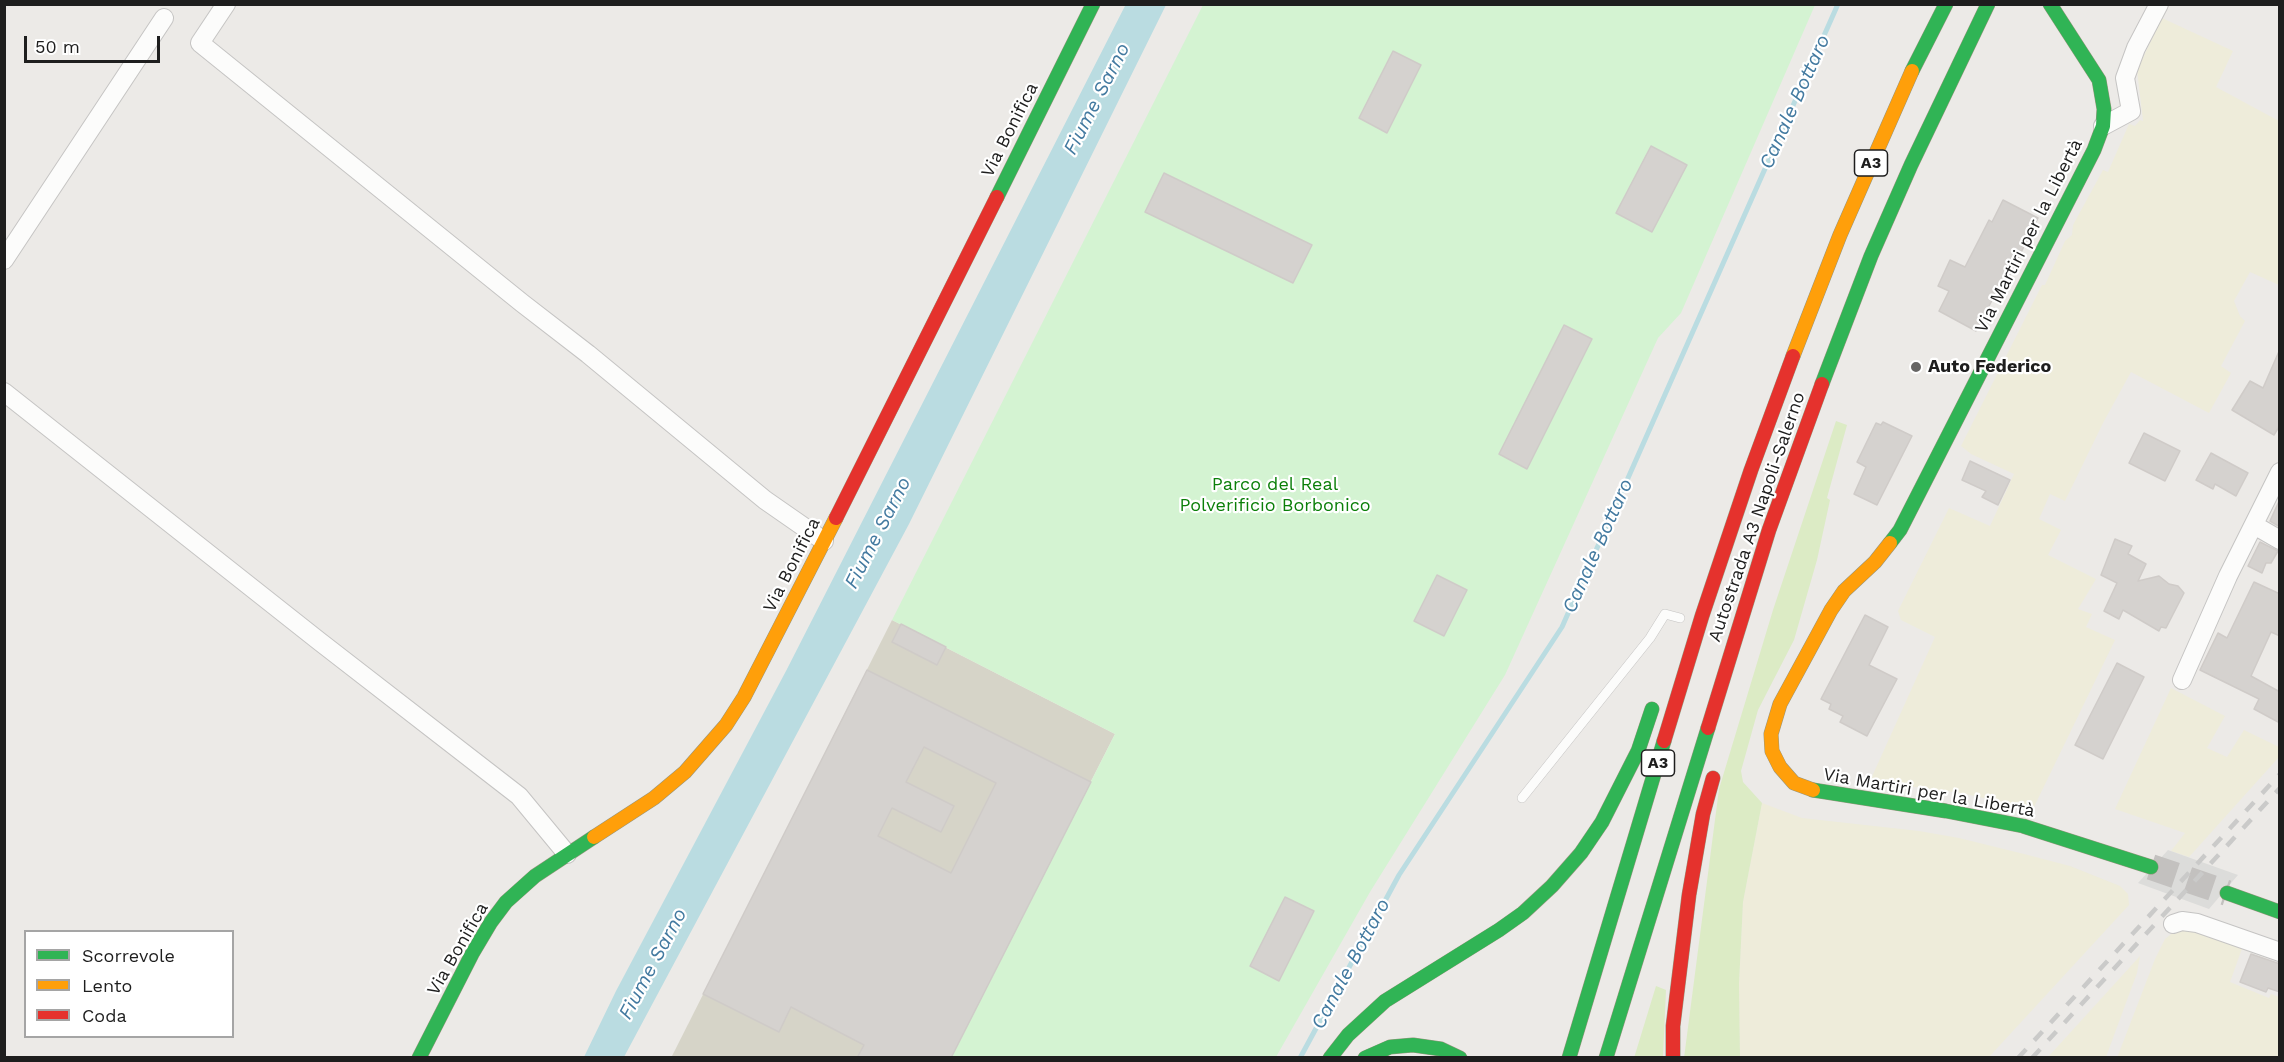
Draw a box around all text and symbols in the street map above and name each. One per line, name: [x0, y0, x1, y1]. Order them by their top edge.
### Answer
scale bar: [27, 24, 164, 62]
water label: Canale Bottaro: [1755, 31, 1835, 173]
text: 50 m: [35, 36, 80, 57]
water label: Fiume Sarno: [1059, 39, 1135, 159]
street label: Via Bonifica: [977, 79, 1043, 181]
street label: Via Martiri per la Libertà: [1971, 136, 2087, 336]
road number: A3: [1854, 150, 1888, 176]
place label: Auto Federico: [1928, 356, 2051, 378]
marker: Auto Federico: [1909, 360, 1923, 374]
street label: Autostrada A3 Napoli-Salerno: [1704, 389, 1810, 645]
water label: Fiume Sarno: [840, 473, 916, 593]
park label: Parco del Real Polverificio Borbonico: [1179, 474, 1371, 516]
water label: Canale Bottaro: [1558, 475, 1638, 617]
street label: Via Bonifica: [759, 514, 825, 616]
road number: A3: [1642, 750, 1674, 776]
street label: Via Martiri per la Libertà: [1822, 764, 2036, 822]
water label: Canale Bottaro: [1306, 894, 1396, 1034]
street label: Via Bonifica: [423, 899, 493, 999]
water label: Fiume Sarno: [614, 904, 692, 1024]
legend: [24, 930, 234, 1038]
text: Scorrevole: [82, 945, 175, 966]
text: Lento: [82, 975, 132, 996]
text: Coda: [82, 1005, 127, 1026]

